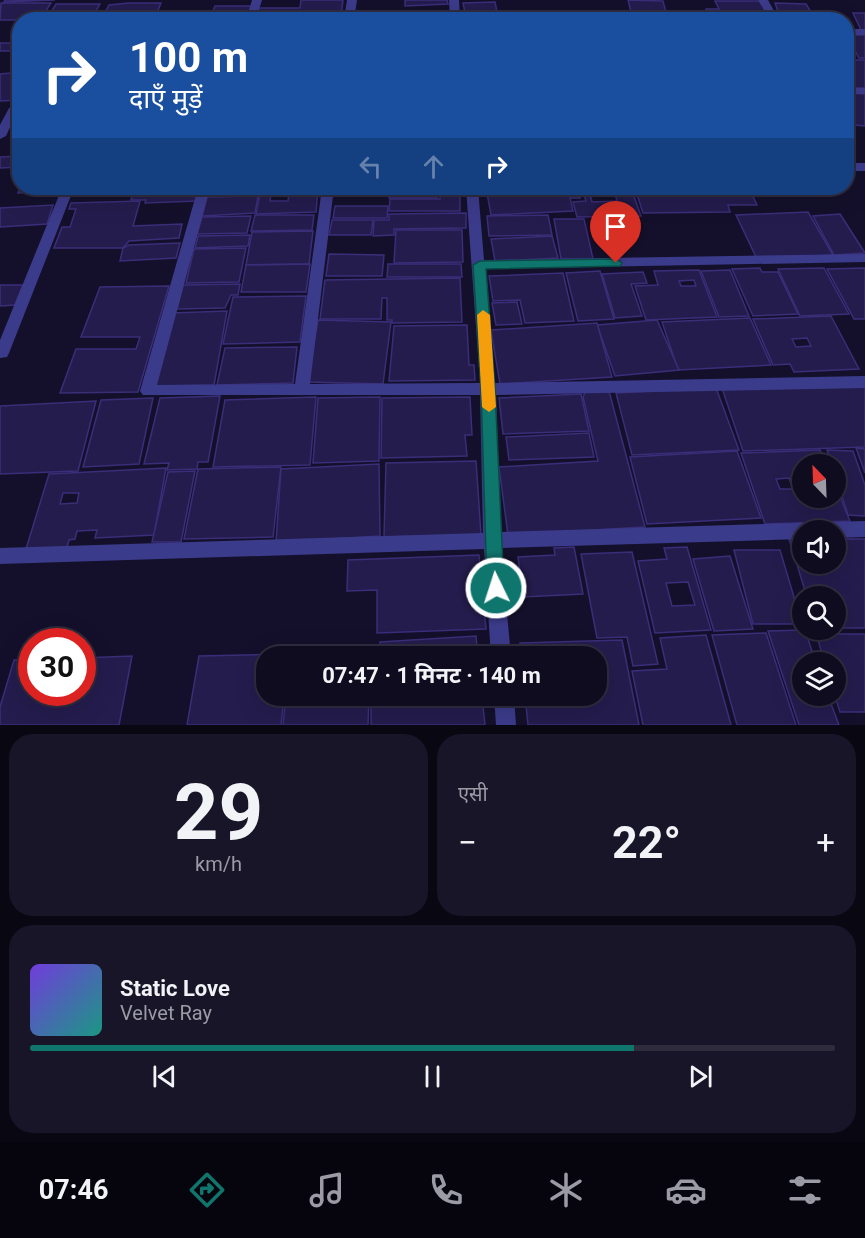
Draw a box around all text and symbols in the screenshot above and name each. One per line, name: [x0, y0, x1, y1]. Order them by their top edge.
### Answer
text: 100 m: [129, 33, 248, 82]
icon: right: [30, 36, 108, 114]
text: दाएँ मुड़ें: [129, 83, 203, 115]
icon: left: [354, 150, 387, 183]
icon: ahead: [417, 150, 450, 183]
icon: right: [480, 150, 513, 183]
pin: [590, 201, 641, 263]
icon: arrive: [599, 210, 632, 243]
north arrow: [792, 454, 846, 508]
map controls: [792, 454, 846, 706]
button: sound: [792, 520, 846, 574]
position arrow: [464, 556, 528, 620]
button: search: [792, 586, 846, 640]
speed limit sign: 30: [18, 628, 96, 706]
button: layers: [792, 652, 846, 706]
text: 07:47 · 1 मिनट · 140 m: [322, 663, 541, 688]
text: 29: [174, 767, 263, 858]
text: एसी: [458, 782, 488, 806]
text: 22°: [612, 816, 681, 869]
text: −: [458, 823, 477, 862]
text: +: [816, 823, 835, 862]
text: km/h: [195, 852, 242, 876]
text: Static Love: [120, 976, 230, 1001]
text: Velvet Ray: [120, 1001, 212, 1025]
icon: previous: [148, 1060, 181, 1093]
icon: pause: [416, 1060, 449, 1093]
icon: next: [684, 1060, 717, 1093]
icon: directions: [186, 1169, 228, 1211]
icon: music: [306, 1169, 348, 1211]
icon: phone: [425, 1169, 467, 1211]
icon: climate: [545, 1169, 587, 1211]
icon: car: [665, 1169, 707, 1211]
icon: filters: [784, 1169, 826, 1211]
text: 07:46: [39, 1174, 108, 1206]

